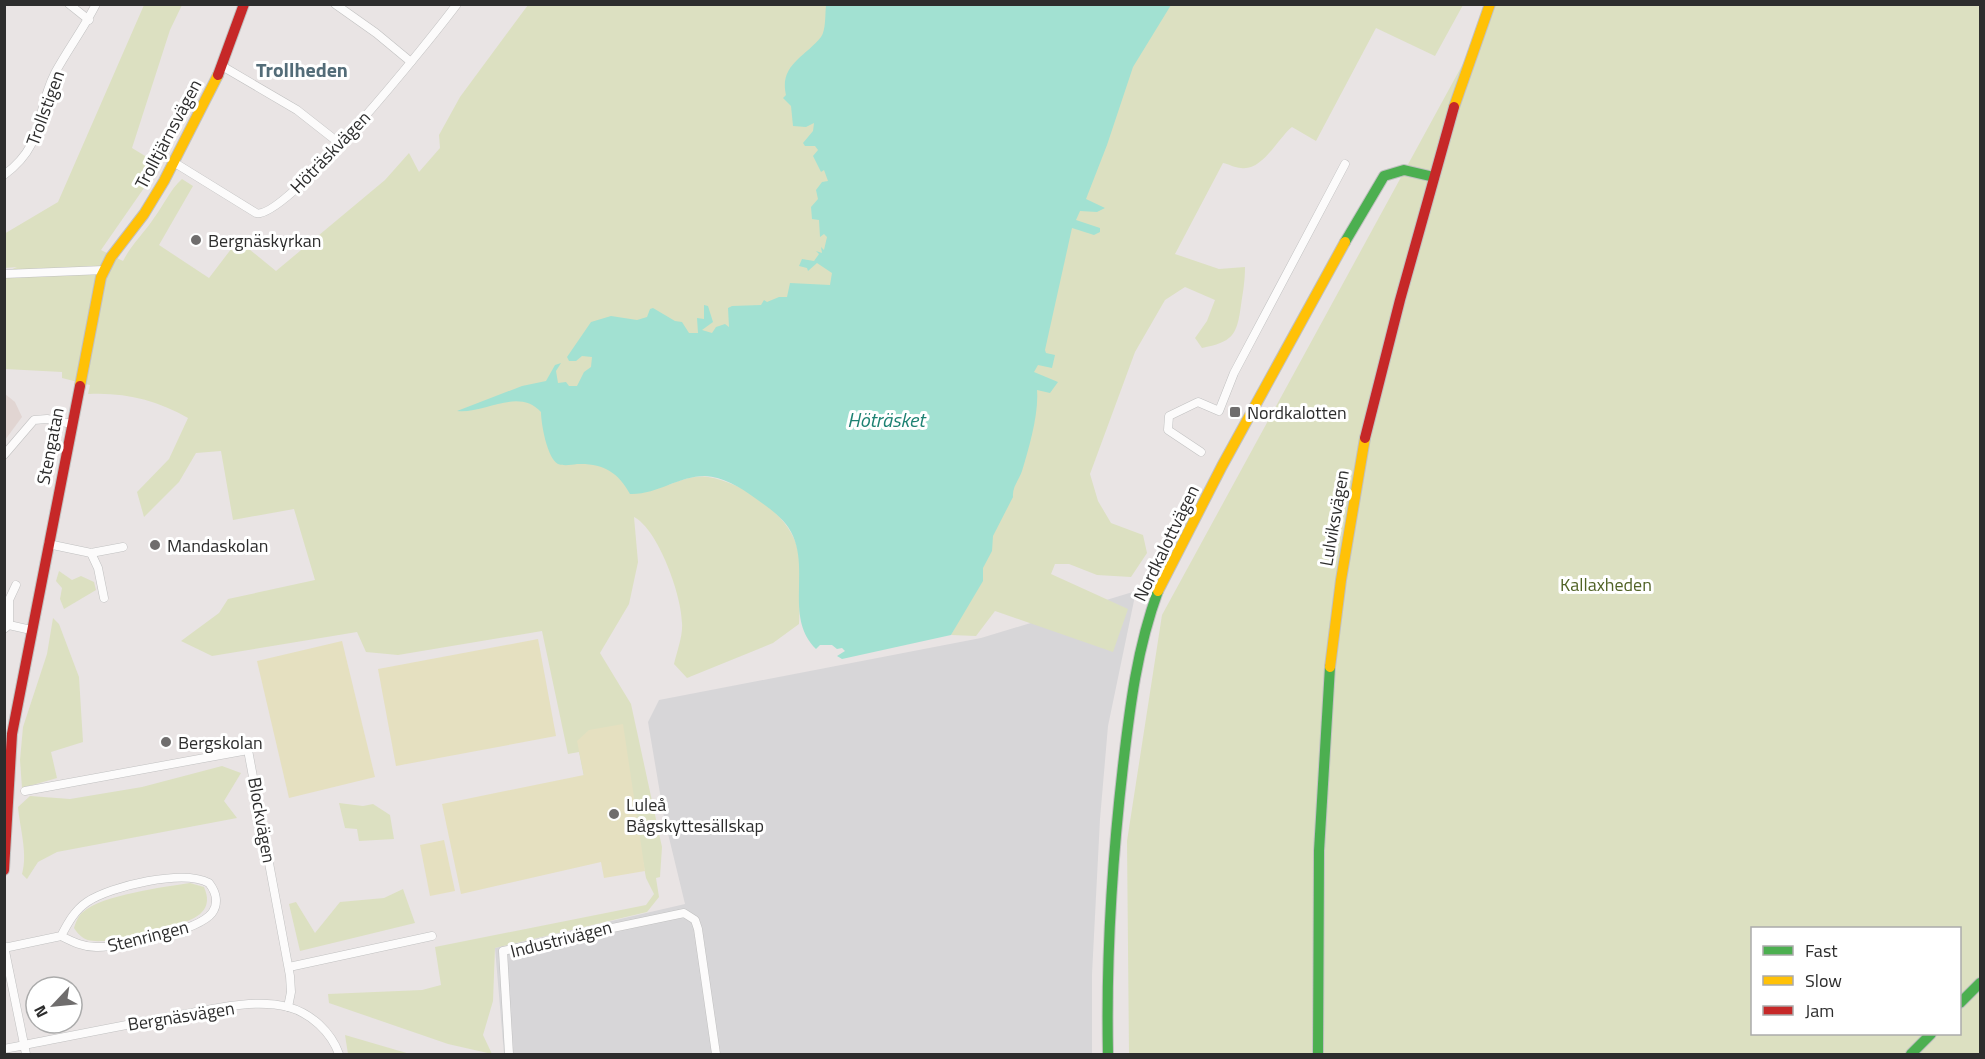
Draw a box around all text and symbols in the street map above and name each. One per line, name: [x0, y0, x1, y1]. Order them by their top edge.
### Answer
district label: Trollheden: [256, 54, 348, 85]
street label: Trollstigen: [19, 67, 71, 149]
street label: Trolltjärnsvägen: [128, 74, 208, 194]
street label: Höträskvägen: [284, 105, 376, 199]
place label: Bergnäskyrkan: [208, 227, 321, 254]
marker: Bergnäskyrkan: [189, 233, 203, 247]
place label: Nordkalotten: [1247, 399, 1347, 426]
water label: Höträsket: [847, 404, 927, 435]
street label: Stengatan: [29, 405, 71, 487]
marker: Nordkalotten: [1228, 405, 1242, 419]
street label: Lulviksvägen: [1312, 468, 1356, 568]
street label: Nordkalottvägen: [1126, 480, 1206, 606]
place label: Mandaskolan: [167, 532, 268, 559]
marker: Mandaskolan: [148, 538, 162, 552]
park label: Kallaxheden: [1560, 571, 1652, 598]
place label: Bergskolan: [178, 729, 263, 756]
marker: Bergskolan: [159, 735, 173, 749]
street label: Blockvägen: [241, 775, 283, 865]
place label: Luleå Bågskyttesällskap: [626, 791, 764, 839]
marker: Luleå Bågskyttesällskap: [607, 807, 621, 821]
street label: Stenringen: [105, 913, 191, 959]
street label: Industrivägen: [507, 913, 615, 965]
legend: [1751, 927, 1961, 1035]
text: Fast: [1805, 937, 1838, 964]
text: Slow: [1805, 967, 1842, 994]
north arrow: [24, 975, 84, 1035]
street label: Bergnäsvägen: [126, 994, 236, 1038]
text: Jam: [1805, 997, 1834, 1024]
text: N: [27, 1001, 54, 1022]

